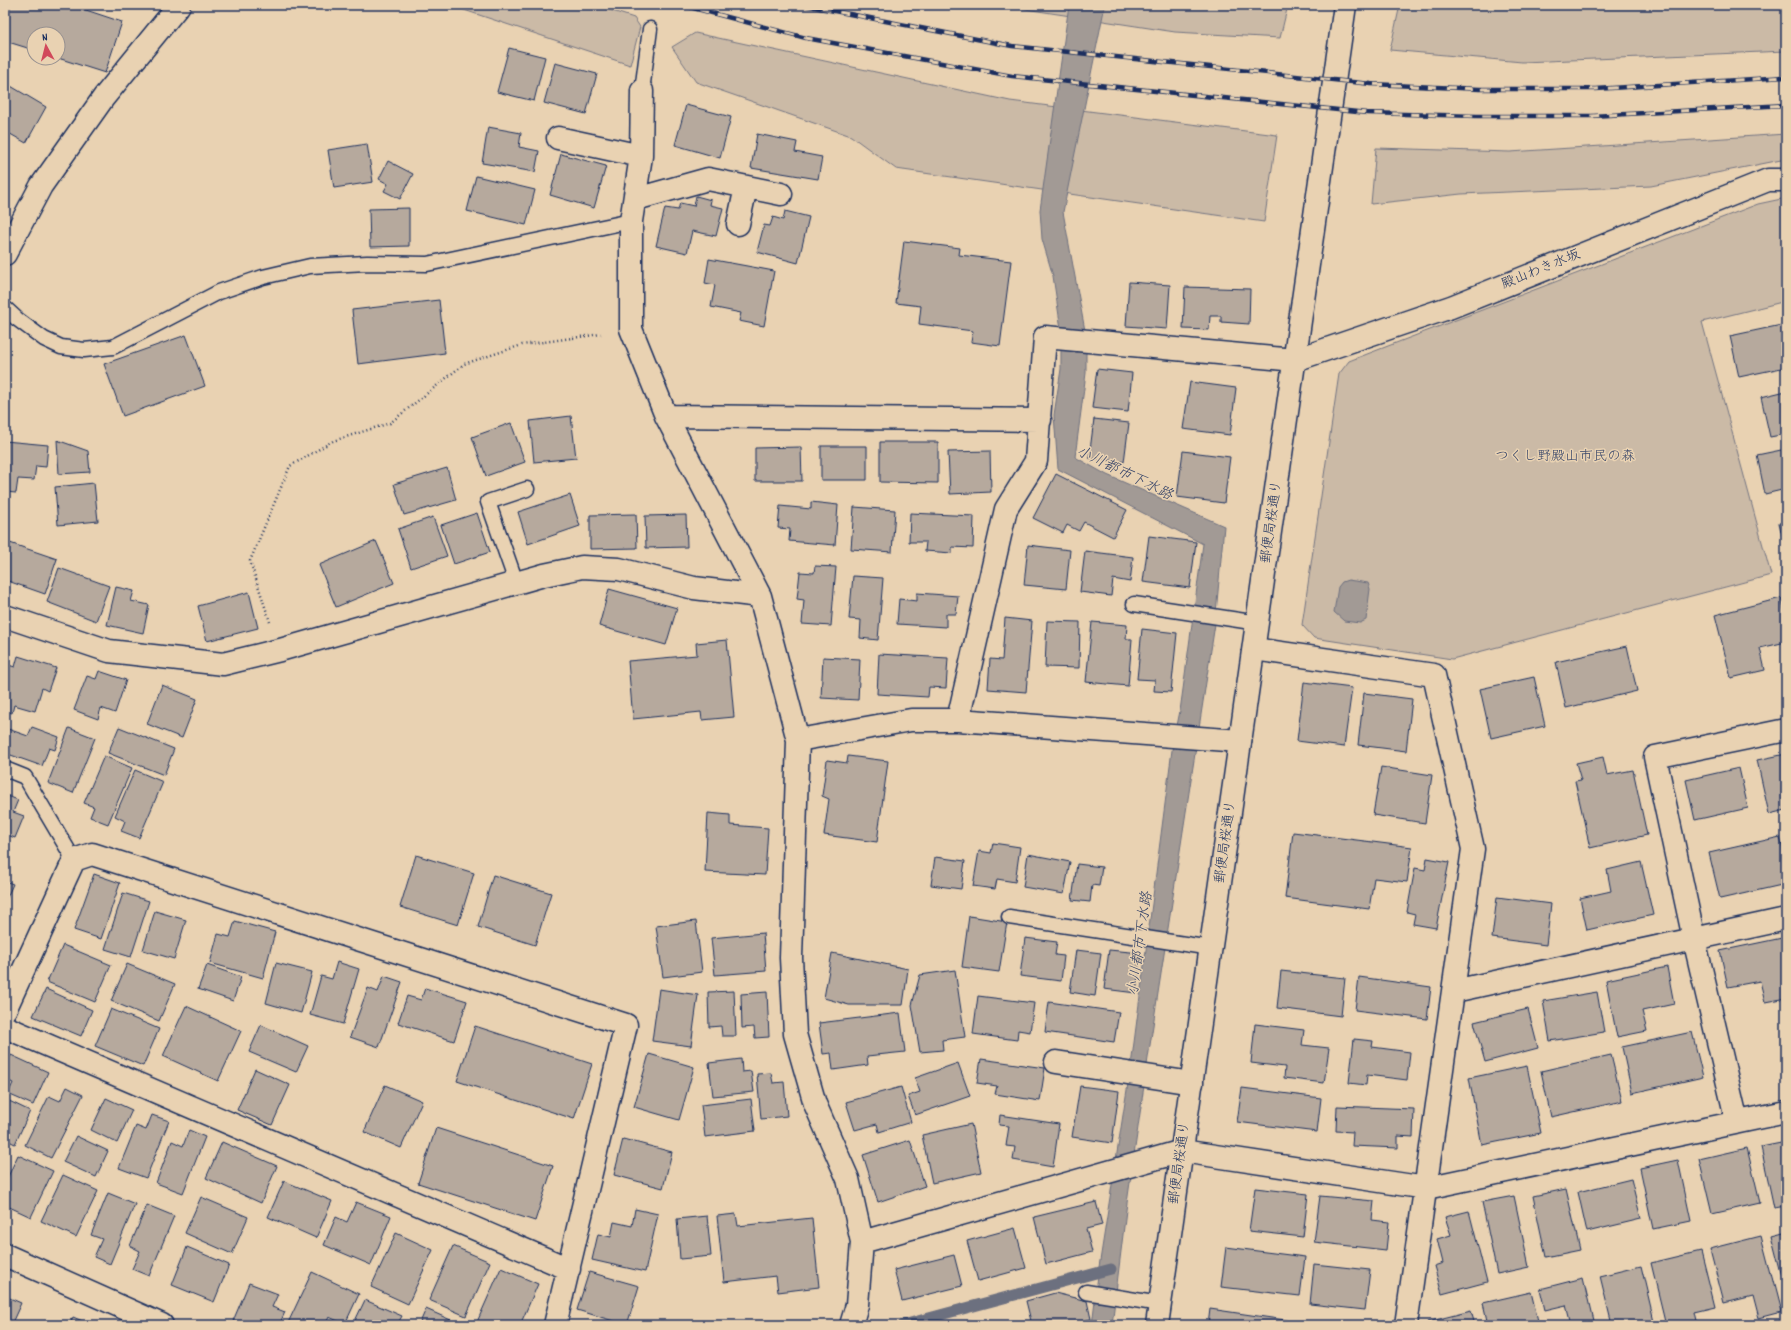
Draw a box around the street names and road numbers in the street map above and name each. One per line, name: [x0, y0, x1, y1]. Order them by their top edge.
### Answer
street label: 殿山わき水坂: [1498, 245, 1584, 295]
street label: 郵便局桜通り: [1256, 479, 1288, 565]
street label: 郵便局桜通り: [1210, 799, 1242, 885]
street label: 郵便局桜通り: [1164, 1120, 1196, 1206]

